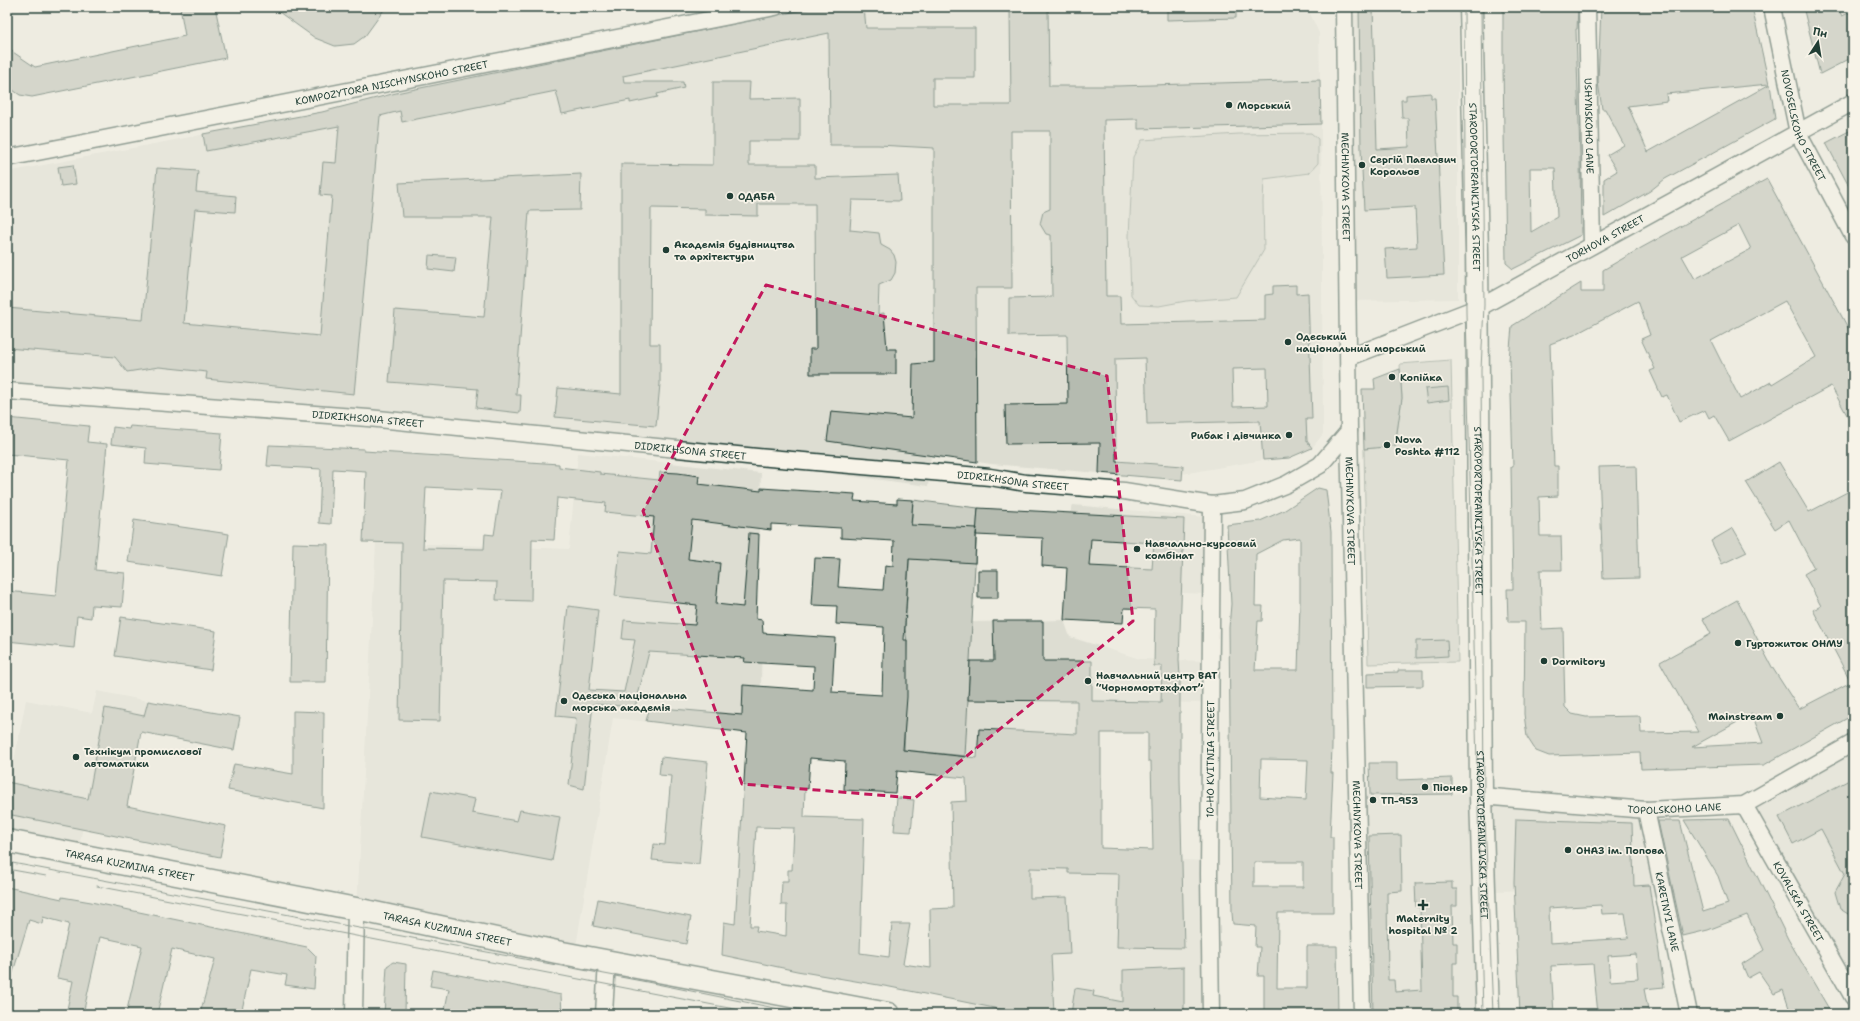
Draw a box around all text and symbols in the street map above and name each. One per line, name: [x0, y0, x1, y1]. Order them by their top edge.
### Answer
north arrow: [1798, 22, 1838, 62]
text: Пн: [1811, 24, 1829, 42]
street label: KOMPOZYTORA NISCHYNSKOHO STREET: [294, 57, 489, 108]
street label: NOVOSELSKOHO STREET: [1779, 68, 1829, 183]
street label: USHYNSKOHO LANE: [1582, 78, 1597, 174]
place label: Морський: [1237, 99, 1291, 112]
marker: Морський: [1224, 100, 1234, 110]
street label: STAROPORTOFRANKIVSKA STREET: [1467, 102, 1484, 271]
street label: MECHNYKOVA STREET: [1339, 132, 1353, 241]
place label: Сергій Павлович Корольов: [1370, 153, 1456, 178]
marker: Сергій Павлович Корольов: [1357, 160, 1367, 170]
place label: ОДАБА: [738, 190, 775, 203]
marker: ОДАБА: [725, 191, 735, 201]
street label: TORHOVA STREET: [1564, 212, 1647, 265]
place label: Академія будівництва та архітектури: [674, 238, 795, 263]
marker: Академія будівництва та архітектури: [661, 245, 671, 255]
place label: Одеський національний морський: [1296, 330, 1426, 355]
marker: Одеський національний морський: [1283, 337, 1293, 347]
place label: Копiйка: [1400, 371, 1442, 384]
marker: Копiйка: [1387, 372, 1397, 382]
street label: DIDRIKHSONA STREET: [311, 407, 425, 430]
street label: STAROPORTOFRANKIVSKA STREET: [1472, 426, 1486, 595]
place label: Рибак і дівчинка: [1191, 429, 1281, 442]
marker: Рибак і дівчинка: [1284, 430, 1294, 440]
place label: Nova Poshta #112: [1395, 433, 1460, 458]
street label: DIDRIKHSONA STREET: [634, 438, 747, 462]
marker: Nova Poshta #112: [1382, 440, 1392, 450]
street label: MECHNYKOVA STREET: [1343, 456, 1358, 566]
street label: DIDRIKHSONA STREET: [957, 468, 1069, 493]
place label: Навчально-курсовий комбінат: [1145, 537, 1256, 562]
marker: Навчально-курсовий комбінат: [1132, 544, 1142, 554]
place label: Гуртожиток ОНМУ: [1746, 637, 1843, 650]
marker: Гуртожиток ОНМУ: [1733, 638, 1743, 648]
place label: Dormitory: [1552, 655, 1605, 668]
marker: Dormitory: [1539, 656, 1549, 666]
place label: Навчальний центр ВАТ “Чорномортехфлот”: [1096, 669, 1218, 694]
marker: Навчальний центр ВАТ “Чорномортехфлот”: [1083, 676, 1093, 686]
place label: Одеська національна морська академія: [572, 689, 687, 714]
marker: Одеська національна морська академія: [559, 696, 569, 706]
street label: 10-HO KVITNIA STREET: [1203, 700, 1217, 818]
place label: Mainstream: [1708, 710, 1772, 723]
marker: Mainstream: [1775, 711, 1785, 721]
place label: Технікум промислової автоматики: [84, 745, 202, 770]
street label: STAROPORTOFRANKIVSKA STREET: [1474, 750, 1491, 919]
marker: Технікум промислової автоматики: [71, 752, 81, 762]
street label: MECHNYKOVA STREET: [1350, 780, 1366, 889]
place label: Піонер: [1433, 781, 1468, 794]
marker: Піонер: [1420, 782, 1430, 792]
place label: ТП-953: [1381, 794, 1418, 807]
marker: ТП-953: [1368, 795, 1378, 805]
street label: TOPOLSKOHO LANE: [1627, 800, 1722, 817]
place label: ОНАЗ ім. Попова: [1576, 844, 1664, 857]
marker: ОНАЗ ім. Попова: [1563, 845, 1573, 855]
street label: TARASA KUZMINA STREET: [64, 846, 196, 884]
street label: KOVALSKA STREET: [1771, 859, 1827, 944]
street label: KARETNYI LANE: [1653, 871, 1682, 953]
marker: Maternity hospital № 2: [1417, 899, 1429, 911]
street label: TARASA KUZMINA STREET: [382, 908, 513, 949]
place label: Maternity hospital № 2: [1388, 912, 1458, 937]

